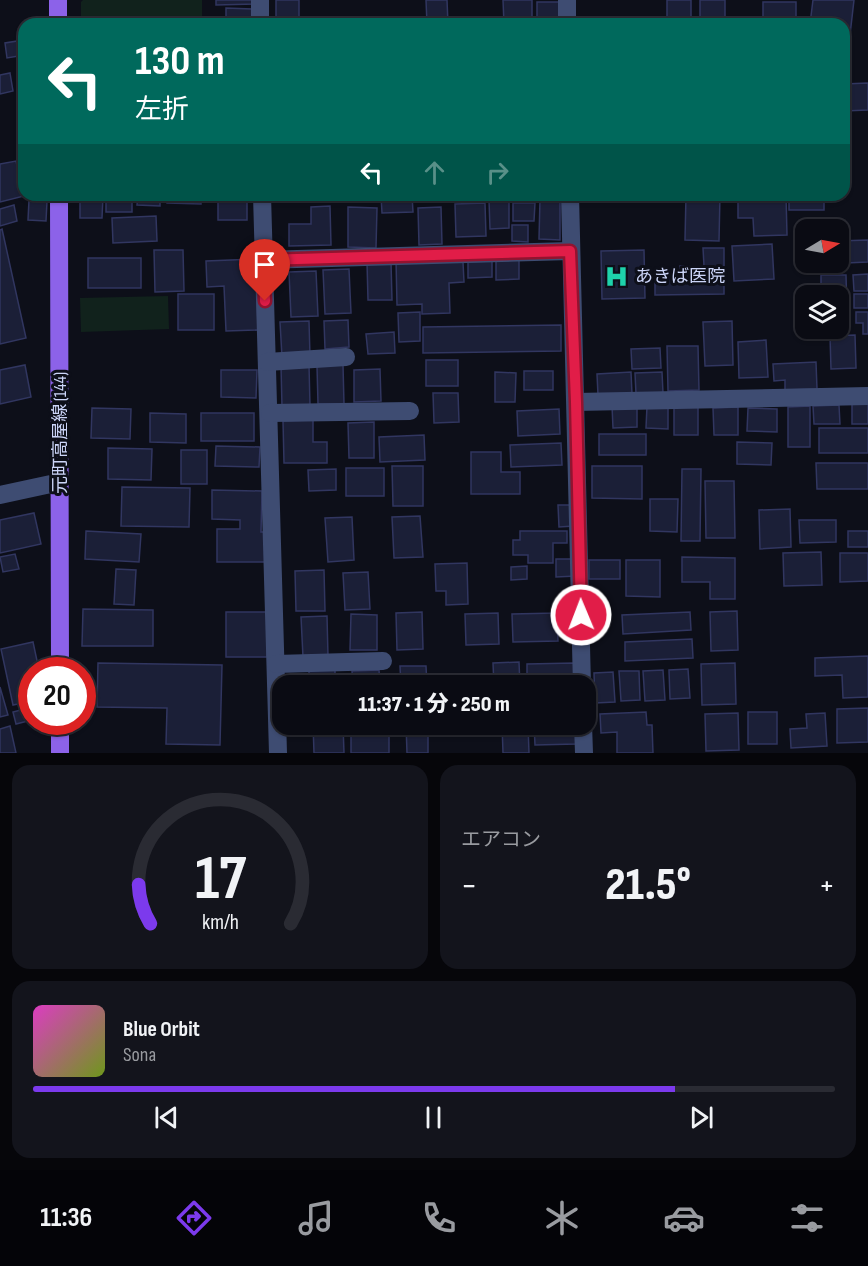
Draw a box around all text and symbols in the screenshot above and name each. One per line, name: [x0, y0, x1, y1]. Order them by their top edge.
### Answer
text: 130 m: [135, 36, 225, 87]
icon: left: [36, 42, 114, 120]
text: 左折: [135, 94, 189, 126]
icon: left: [355, 156, 388, 189]
icon: ahead: [418, 156, 451, 189]
icon: right: [481, 156, 514, 189]
north arrow: [795, 219, 849, 273]
map controls: [795, 219, 849, 339]
pin: [239, 239, 290, 301]
icon: arrive: [248, 248, 281, 281]
hospital icon: あきば医院: [604, 263, 630, 289]
place label: あきば医院: [635, 266, 725, 287]
button: layers: [795, 285, 849, 339]
street label: 元町高屋線 (144): [50, 372, 71, 494]
position arrow: [549, 583, 613, 647]
speed limit sign: 20: [18, 657, 96, 735]
text: 11:37 · 1 分 · 250 m: [358, 691, 510, 718]
text: エアコン: [461, 828, 541, 852]
text: 17: [194, 842, 246, 917]
text: 21.5°: [605, 858, 691, 913]
text: −: [461, 866, 477, 906]
text: +: [819, 866, 835, 906]
text: km/h: [201, 910, 239, 935]
text: Blue Orbit: [123, 1016, 200, 1043]
text: Sona: [123, 1043, 156, 1067]
icon: previous: [150, 1101, 183, 1134]
icon: pause: [417, 1101, 450, 1134]
icon: next: [685, 1101, 718, 1134]
icon: directions: [173, 1197, 215, 1239]
icon: music: [295, 1197, 337, 1239]
icon: phone: [418, 1197, 460, 1239]
icon: climate: [541, 1197, 583, 1239]
icon: car: [663, 1197, 705, 1239]
icon: filters: [786, 1197, 828, 1239]
text: 11:36: [40, 1202, 92, 1234]

